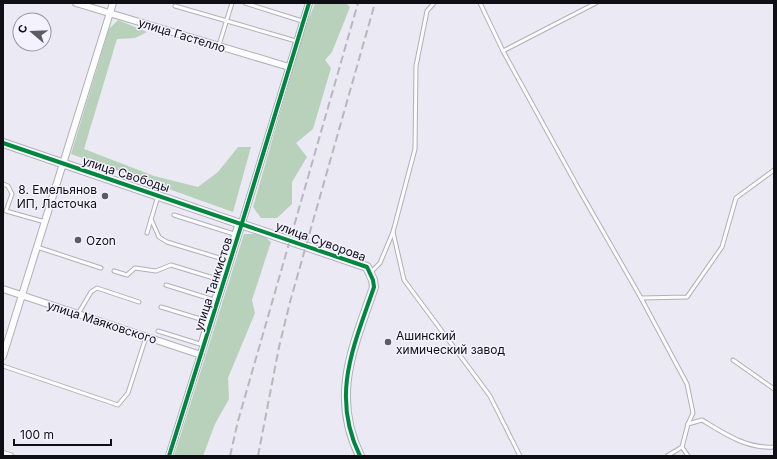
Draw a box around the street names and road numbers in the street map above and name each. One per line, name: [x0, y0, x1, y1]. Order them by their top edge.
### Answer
street label: улица Гастелло: [137, 15, 227, 55]
street label: улица Свободы: [80, 153, 172, 195]
street label: улица Суворова: [274, 218, 368, 264]
street label: улица Танкистов: [191, 235, 235, 333]
street label: улица Маяковского: [45, 297, 159, 347]

